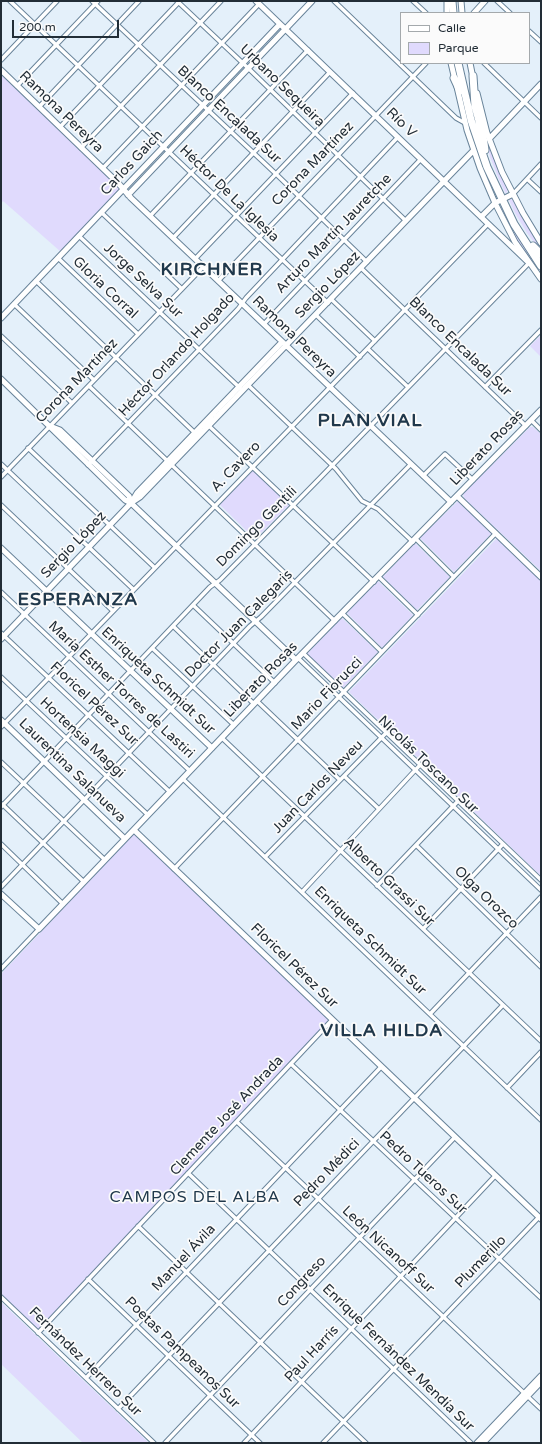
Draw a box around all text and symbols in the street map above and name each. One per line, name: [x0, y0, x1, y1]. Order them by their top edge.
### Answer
scale bar: [14, 12, 121, 38]
legend: [400, 12, 530, 64]
text: 200 m: [19, 20, 56, 34]
text: Calle: [438, 21, 466, 35]
street label: Urbano Sequeira: [236, 41, 328, 131]
text: Parque: [438, 41, 479, 55]
street label: Blanco Encalada Sur: [174, 63, 284, 167]
street label: Ramona Pereyra: [16, 68, 106, 156]
street label: Río V: [382, 105, 420, 141]
street label: Corona Martínez: [268, 118, 358, 210]
street label: Carlos Gaich: [97, 127, 167, 199]
street label: Héctor De La Iglesia: [176, 142, 282, 246]
street label: Arturo Martín Jauretche: [272, 171, 396, 297]
street label: Jorge Selva Sur: [100, 240, 186, 322]
street label: Sergio López: [292, 248, 364, 322]
street label: Gloria Corral: [69, 254, 141, 322]
district label: KIRCHNER: [161, 259, 263, 281]
street label: Héctor Orlando Holgado: [115, 290, 239, 420]
street label: Ramona Pereyra: [249, 293, 339, 381]
street label: Blanco Encalada Sur: [405, 294, 515, 400]
street label: Corona Martínez: [32, 335, 122, 427]
street label: Liberato Rosas: [447, 407, 527, 489]
district label: PLAN VIAL: [317, 410, 423, 432]
street label: A. Cavero: [208, 438, 264, 496]
street label: Domingo Gentili: [213, 483, 301, 571]
street label: Sergio López: [38, 508, 110, 582]
street label: Doctor Juan Calegaris: [182, 567, 296, 681]
district label: ESPERANZA: [18, 589, 138, 611]
street label: María Esther Torres de Lastiri: [44, 618, 198, 762]
street label: Enriqueta Schmidt Sur: [98, 624, 218, 738]
street label: Liberato Rosas: [221, 639, 301, 721]
street label: Mario Fiorucci: [288, 654, 366, 734]
street label: Floricel Pérez Sur: [46, 659, 142, 749]
street label: Hortensia Maggi: [36, 694, 128, 782]
street label: Nicolás Toscano Sur: [374, 713, 482, 817]
street label: Laurentina Salanueva: [15, 715, 129, 827]
street label: Juan Carlos Neveu: [269, 737, 367, 837]
street label: Alberto Grassi Sur: [340, 834, 438, 930]
street label: Olga Orozco: [450, 863, 522, 933]
street label: Enriqueta Schmidt Sur: [310, 883, 430, 999]
street label: Floricel Pérez Sur: [247, 920, 341, 1012]
district label: VILLA HILDA: [321, 1020, 443, 1042]
street label: Clemente José Andrada: [167, 1052, 287, 1180]
street label: Pedro Tueros Sur: [376, 1128, 470, 1218]
street label: Pedro Médici: [290, 1136, 364, 1210]
district label: CAMPOS DEL ALBA: [109, 1188, 281, 1208]
street label: León Nicanoff Sur: [338, 1203, 438, 1297]
street label: Manuel Ávila: [149, 1221, 219, 1295]
street label: Plumerillo: [452, 1232, 510, 1292]
street label: Congreso: [274, 1253, 330, 1311]
street label: Enrique Fernández Mendía Sur: [319, 1281, 477, 1435]
street label: Poetas Pampeanos Sur: [121, 1294, 243, 1412]
street label: Fernández Herrero Sur: [25, 1304, 145, 1420]
street label: Paul Harris: [281, 1322, 343, 1386]

